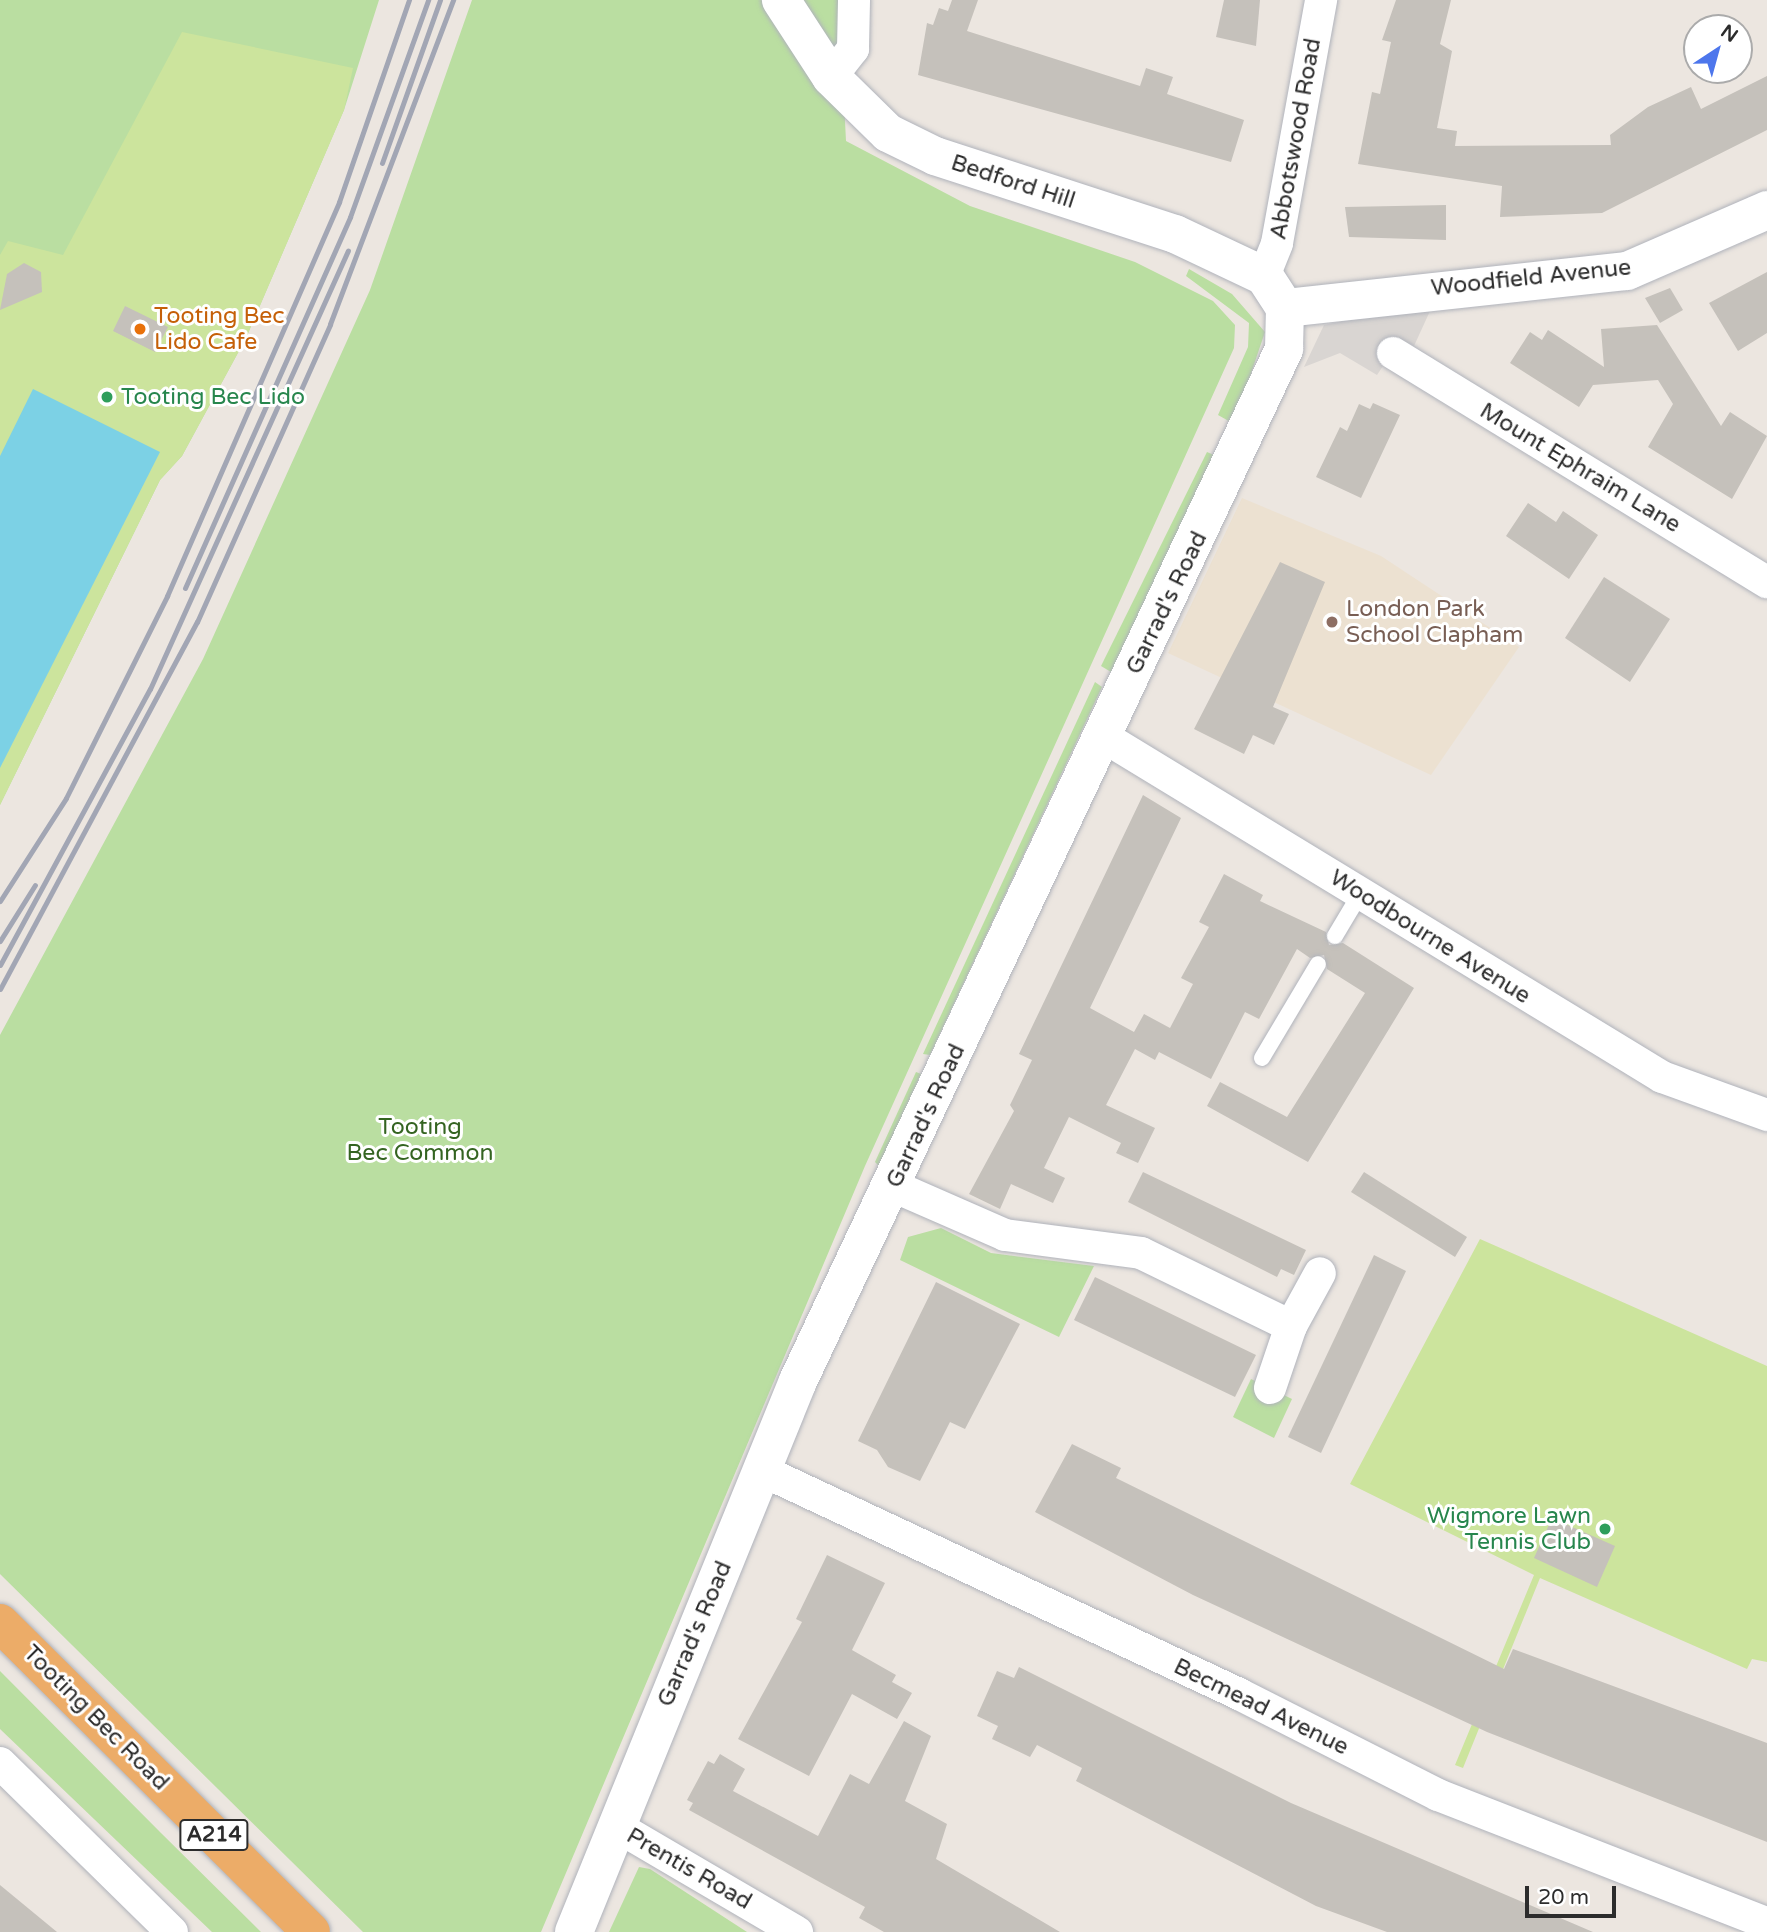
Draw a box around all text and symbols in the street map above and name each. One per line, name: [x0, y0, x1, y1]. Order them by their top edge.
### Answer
north arrow: [1683, 14, 1753, 84]
text: N: [1717, 20, 1742, 47]
street label: Abbotswood Road: [1265, 36, 1327, 242]
street label: Bedford Hill: [948, 149, 1078, 215]
street label: Woodfield Avenue: [1430, 254, 1632, 302]
place label: Tooting Bec Lido Cafe: [154, 302, 285, 356]
marker: Tooting Bec Lido Cafe: [132, 321, 148, 337]
place label: Tooting Bec Lido: [121, 383, 305, 411]
marker: Tooting Bec Lido: [99, 389, 115, 405]
street label: Mount Ephraim Lane: [1475, 397, 1685, 539]
street label: Garrad's Road: [1121, 527, 1213, 679]
place label: London Park School Clapham: [1346, 595, 1523, 649]
marker: London Park School Clapham: [1324, 614, 1340, 630]
street label: Woodbourne Avenue: [1325, 864, 1535, 1010]
street label: Garrad's Road: [881, 1040, 971, 1192]
park label: Tooting Bec Common: [347, 1113, 493, 1167]
place label: Wigmore Lawn Tennis Club: [1427, 1502, 1591, 1556]
marker: Wigmore Lawn Tennis Club: [1597, 1521, 1613, 1537]
street label: Garrad's Road: [652, 1557, 738, 1711]
street label: Tooting Bec Road: [18, 1640, 174, 1796]
street label: Becmead Avenue: [1169, 1653, 1353, 1761]
road number: A214: [179, 1818, 249, 1853]
street label: Prentis Road: [622, 1822, 756, 1916]
scale bar: [1529, 1872, 1620, 1916]
text: 20 m: [1538, 1885, 1589, 1910]

